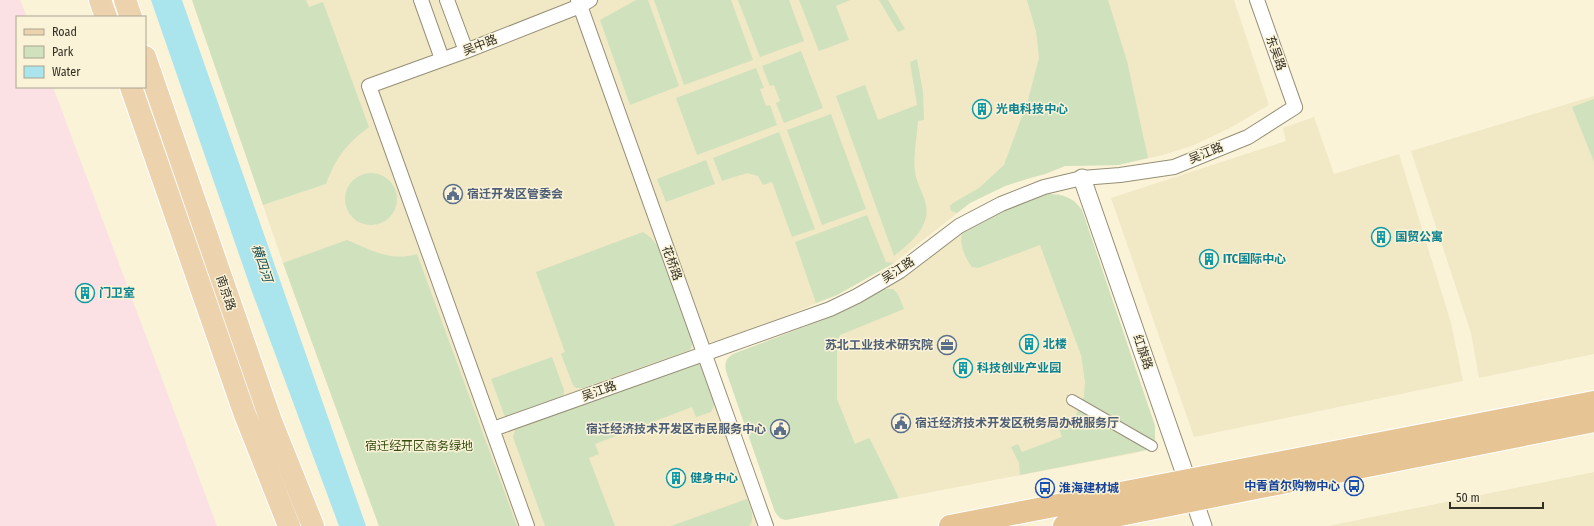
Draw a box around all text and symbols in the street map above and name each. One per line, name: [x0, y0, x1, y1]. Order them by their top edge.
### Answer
legend: [16, 16, 146, 88]
text: Road: [52, 25, 77, 39]
street label: 吴中路: [461, 32, 499, 58]
street label: 东吴路: [1263, 34, 1289, 72]
text: Park: [52, 45, 74, 59]
text: Water: [52, 65, 81, 79]
building icon: 光电科技中心: [971, 98, 993, 120]
place label: 光电科技中心: [996, 102, 1068, 116]
street label: 吴江路: [1187, 140, 1225, 166]
public building icon: 宿迁开发区管委会: [442, 183, 464, 205]
place label: 宿迁开发区管委会: [467, 187, 563, 201]
building icon: 国贸公寓: [1370, 226, 1392, 248]
place label: 国贸公寓: [1395, 230, 1443, 244]
water label: 横四河: [249, 242, 276, 287]
street label: 花桥路: [659, 244, 685, 282]
building icon: ITC国际中心: [1198, 248, 1220, 270]
place label: ITC国际中心: [1223, 252, 1286, 266]
street label: 吴江路: [879, 254, 917, 286]
street label: 南京路: [214, 274, 238, 312]
building icon: 门卫室: [74, 282, 96, 304]
place label: 门卫室: [99, 286, 135, 300]
building icon: 北楼: [1018, 333, 1040, 355]
street label: 红旗路: [1131, 333, 1155, 371]
office icon: 苏北工业技术研究院: [936, 334, 958, 356]
place label: 北楼: [1043, 337, 1067, 351]
place label: 苏北工业技术研究院: [825, 338, 933, 352]
building icon: 科技创业产业园: [952, 357, 974, 379]
place label: 科技创业产业园: [977, 361, 1061, 375]
street label: 吴江路: [580, 378, 618, 404]
public building icon: 宿迁经济技术开发区税务局办税服务厅: [890, 412, 912, 434]
place label: 宿迁经济技术开发区税务局办税服务厅: [915, 416, 1119, 430]
public building icon: 宿迁经济技术开发区市民服务中心: [769, 418, 791, 440]
place label: 宿迁经济技术开发区市民服务中心: [586, 422, 766, 436]
park label: 宿迁经开区商务绿地: [365, 439, 473, 453]
building icon: 健身中心: [665, 467, 687, 489]
place label: 健身中心: [690, 471, 738, 485]
bus stop icon: 中青首尔购物中心: [1343, 475, 1365, 497]
bus stop icon: 淮海建材城: [1034, 477, 1056, 499]
place label: 中青首尔购物中心: [1244, 479, 1340, 493]
place label: 淮海建材城: [1059, 481, 1119, 495]
scale bar: [1450, 484, 1543, 510]
text: 50 m: [1456, 491, 1480, 505]

